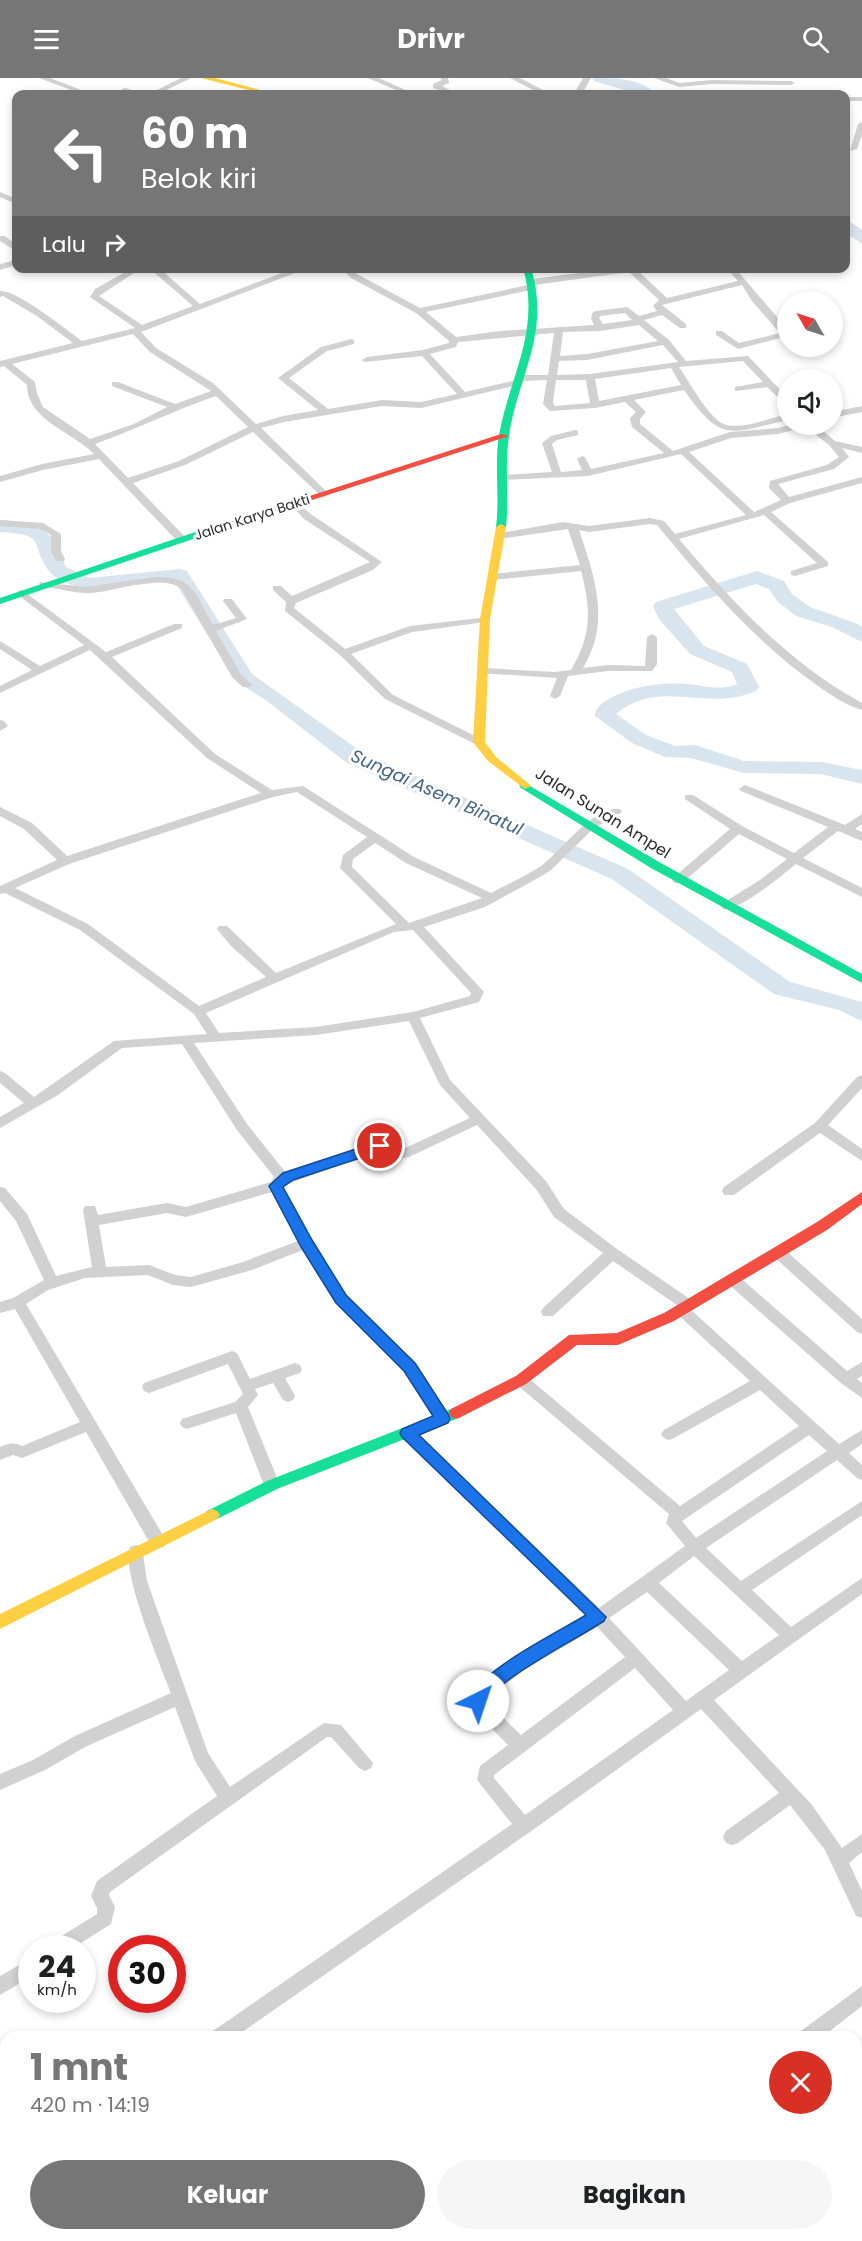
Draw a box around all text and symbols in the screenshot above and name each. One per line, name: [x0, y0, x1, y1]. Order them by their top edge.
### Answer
text: Drivr: [397, 20, 465, 57]
icon: menu: [30, 23, 63, 56]
icon: search: [799, 23, 832, 56]
text: 60 m: [141, 104, 249, 163]
icon: left: [42, 114, 120, 192]
text: Belok kiri: [141, 160, 257, 197]
icon: right: [98, 228, 131, 261]
text: Lalu: [42, 229, 86, 260]
north arrow: [777, 291, 843, 357]
map controls: [777, 291, 843, 435]
button: sound: [777, 369, 843, 435]
street label: Jalan Karya Bakti: [192, 489, 312, 545]
water label: Sungai Asem Binatul: [347, 743, 528, 841]
street label: Jalan Sunan Ampel: [531, 762, 675, 864]
pin: [354, 1120, 405, 1171]
icon: arrive: [363, 1129, 396, 1162]
position arrow: [446, 1669, 510, 1733]
speed limit sign: 30: [108, 1935, 186, 2013]
text: 24: [38, 1945, 76, 1988]
text: km/h: [37, 1979, 77, 2000]
text: 1 mnt: [30, 2042, 128, 2093]
button: close: [769, 2051, 832, 2114]
text: 420 m · 14:19: [30, 2091, 150, 2119]
button: Keluar: [30, 2160, 425, 2229]
button: Bagikan: [437, 2160, 832, 2229]

